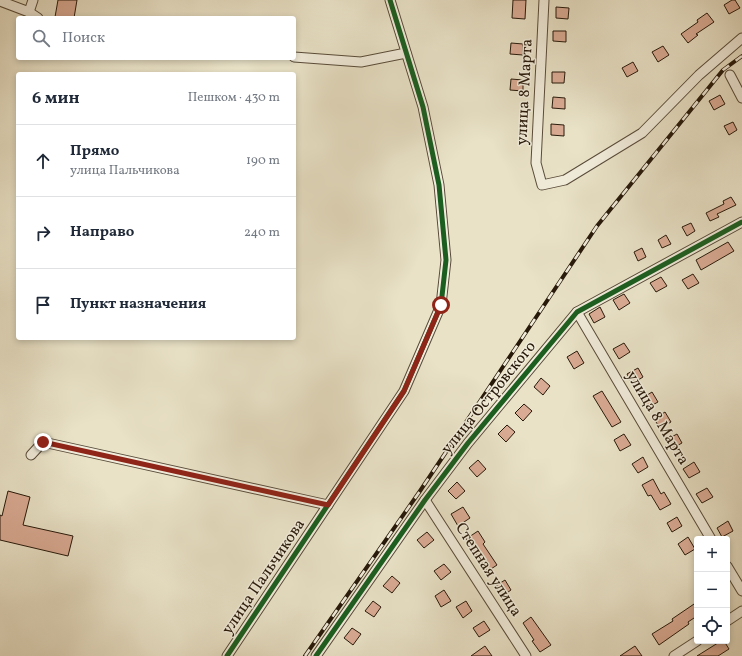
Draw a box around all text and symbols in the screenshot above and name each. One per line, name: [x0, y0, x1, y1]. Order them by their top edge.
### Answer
search box: [16, 16, 296, 60]
icon: search: [30, 27, 52, 49]
text: Поиск: [62, 28, 105, 49]
street label: улица 8 Марта: [511, 38, 539, 146]
text: 6 мин: [32, 87, 79, 110]
text: Пешком · 430 m: [188, 89, 280, 107]
text: Прямо: [70, 141, 119, 162]
icon: ahead: [32, 150, 54, 172]
text: 190 m: [246, 152, 280, 170]
text: улица Пальчикова: [70, 162, 180, 180]
icon: right: [32, 222, 54, 244]
text: Направо: [70, 222, 134, 243]
text: 240 m: [244, 224, 280, 242]
icon: arrive: [32, 294, 54, 316]
text: Пункт назначения: [70, 294, 206, 315]
route start: [432, 296, 450, 314]
street label: улица Островского: [436, 337, 542, 459]
street label: улица 8 Марта: [620, 367, 694, 469]
route end: [34, 433, 52, 451]
street label: улица Пальчикова: [217, 515, 311, 639]
street label: Степная улица: [449, 519, 527, 621]
map controls: [694, 536, 730, 644]
button: +: [694, 536, 730, 572]
button: −: [694, 572, 730, 608]
button: locate: [694, 608, 730, 644]

